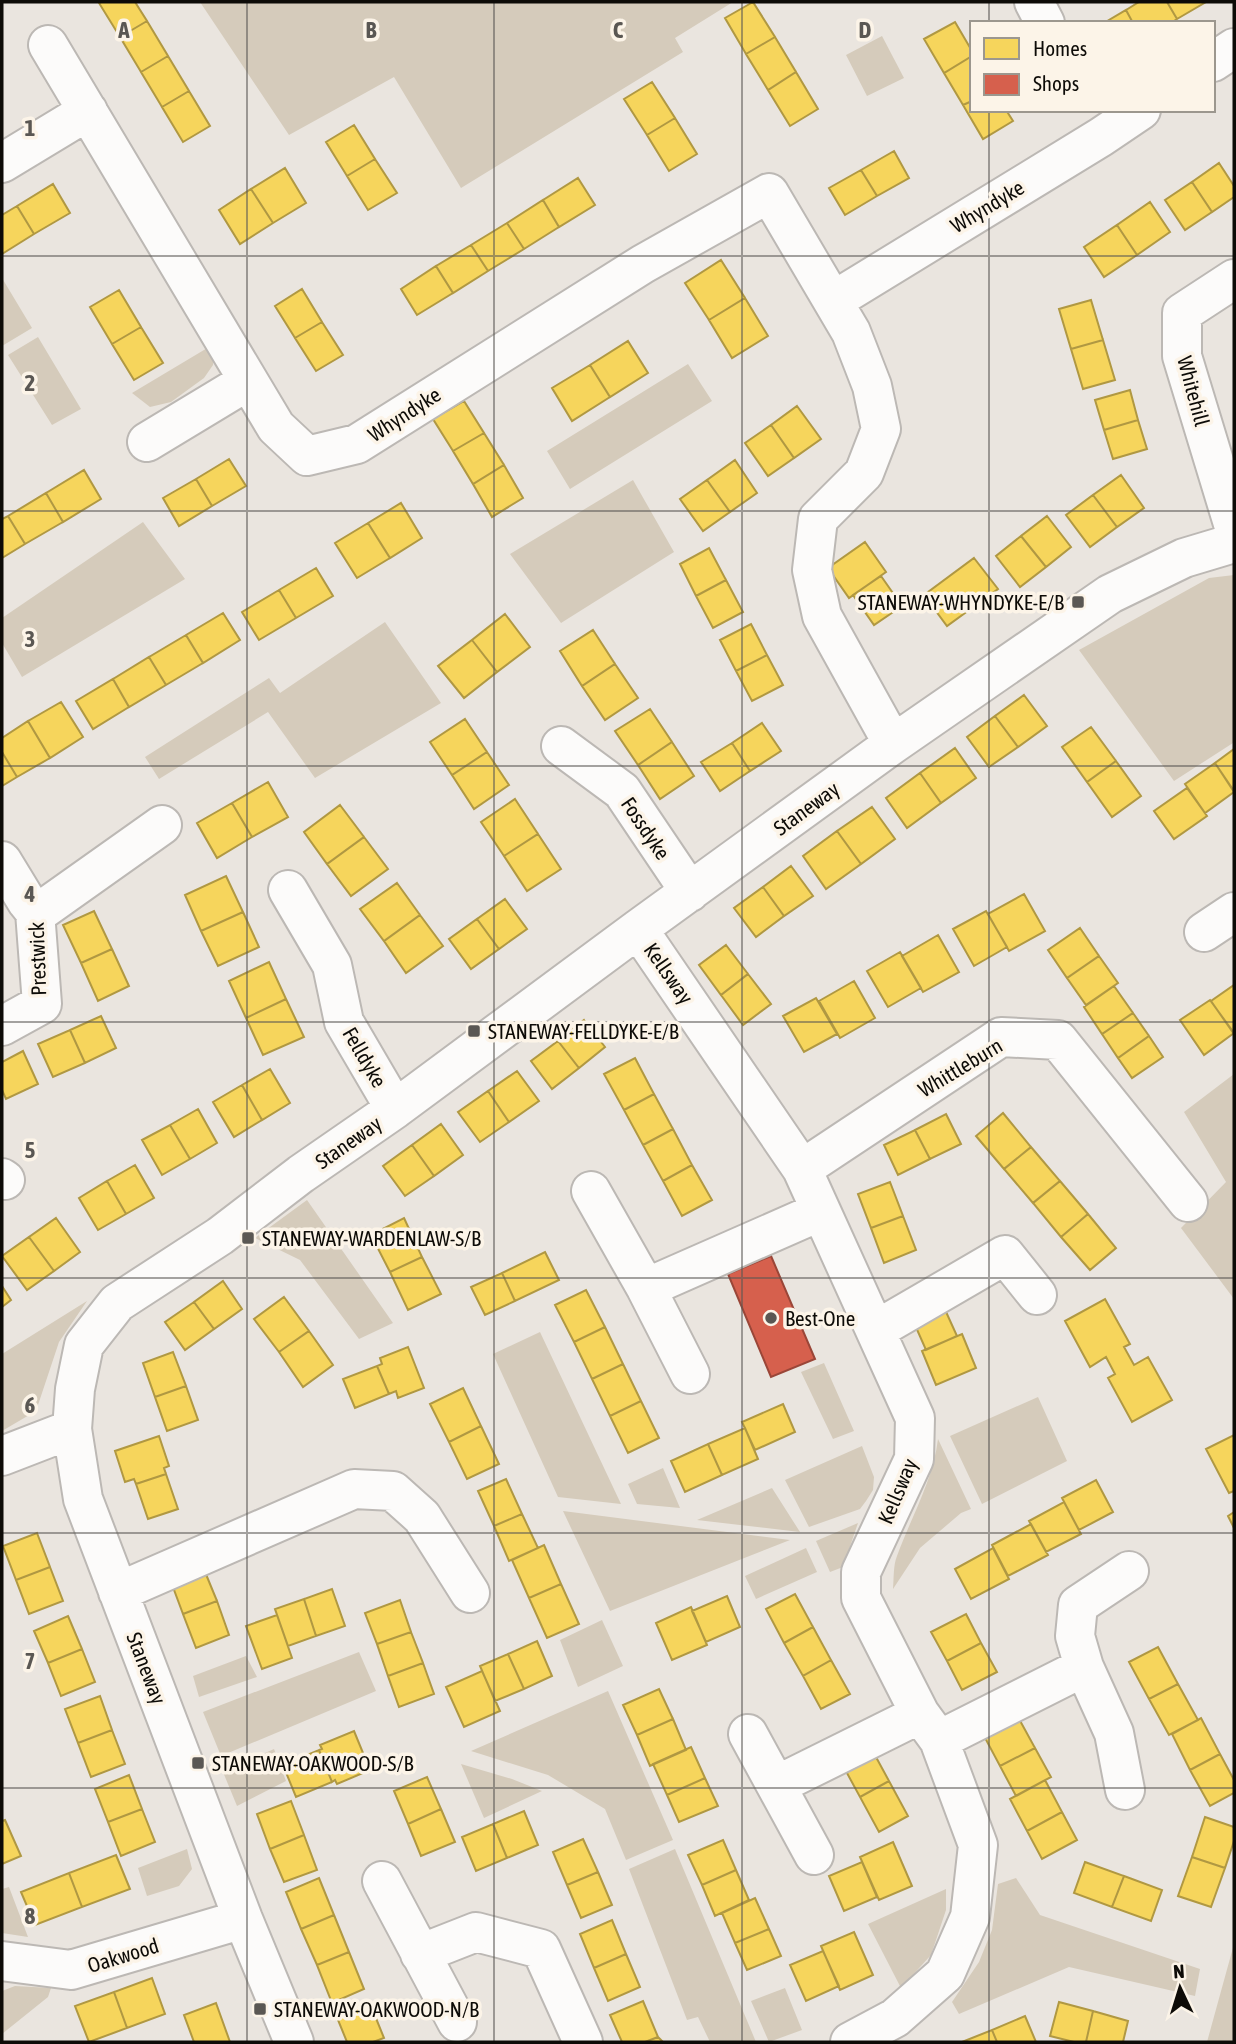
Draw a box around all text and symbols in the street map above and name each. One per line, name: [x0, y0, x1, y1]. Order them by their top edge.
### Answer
text: A: [117, 17, 130, 43]
text: B: [366, 17, 377, 43]
text: C: [613, 17, 624, 43]
text: D: [859, 17, 872, 43]
legend: [970, 21, 1215, 112]
text: Homes: [1033, 36, 1087, 60]
text: Shops: [1033, 71, 1079, 95]
text: 1: [25, 115, 36, 141]
street label: Whyndyke: [946, 175, 1028, 237]
street label: Whitehill: [1173, 353, 1215, 429]
text: 2: [25, 370, 35, 396]
street label: Whyndyke: [363, 382, 445, 446]
place label: STANEWAY-WHYNDYKE-E/B: [858, 590, 1064, 614]
marker: STANEWAY-WHYNDYKE-E/B: [1070, 594, 1086, 610]
text: 3: [25, 626, 35, 652]
street label: Staneway: [769, 776, 844, 840]
street label: Fossdyke: [617, 792, 675, 864]
text: 4: [24, 881, 36, 907]
street label: Prestwick: [24, 922, 50, 996]
street label: Kellsway: [639, 938, 699, 1008]
place label: STANEWAY-FELLDYKE-E/B: [488, 1019, 679, 1043]
street label: Felldyke: [338, 1023, 392, 1091]
marker: STANEWAY-FELLDYKE-E/B: [466, 1023, 482, 1039]
street label: Whittleburn: [914, 1033, 1006, 1101]
street label: Staneway: [310, 1110, 386, 1173]
text: 5: [25, 1137, 36, 1163]
place label: STANEWAY-WARDENLAW-S/B: [262, 1226, 481, 1250]
marker: STANEWAY-WARDENLAW-S/B: [240, 1230, 256, 1246]
place label: Best-One: [785, 1306, 855, 1330]
marker: Best-One: [763, 1310, 779, 1326]
text: 6: [25, 1392, 36, 1418]
street label: Kellsway: [873, 1454, 922, 1527]
street label: Staneway: [122, 1629, 172, 1708]
text: 7: [25, 1648, 35, 1674]
place label: STANEWAY-OAKWOOD-S/B: [212, 1751, 414, 1775]
marker: STANEWAY-OAKWOOD-S/B: [190, 1755, 206, 1771]
text: 8: [25, 1903, 36, 1929]
street label: Oakwood: [84, 1933, 162, 1977]
north arrow: [1145, 1953, 1215, 2023]
text: N: [1172, 1960, 1185, 1982]
place label: STANEWAY-OAKWOOD-N/B: [274, 1997, 479, 2021]
marker: STANEWAY-OAKWOOD-N/B: [252, 2001, 268, 2017]

